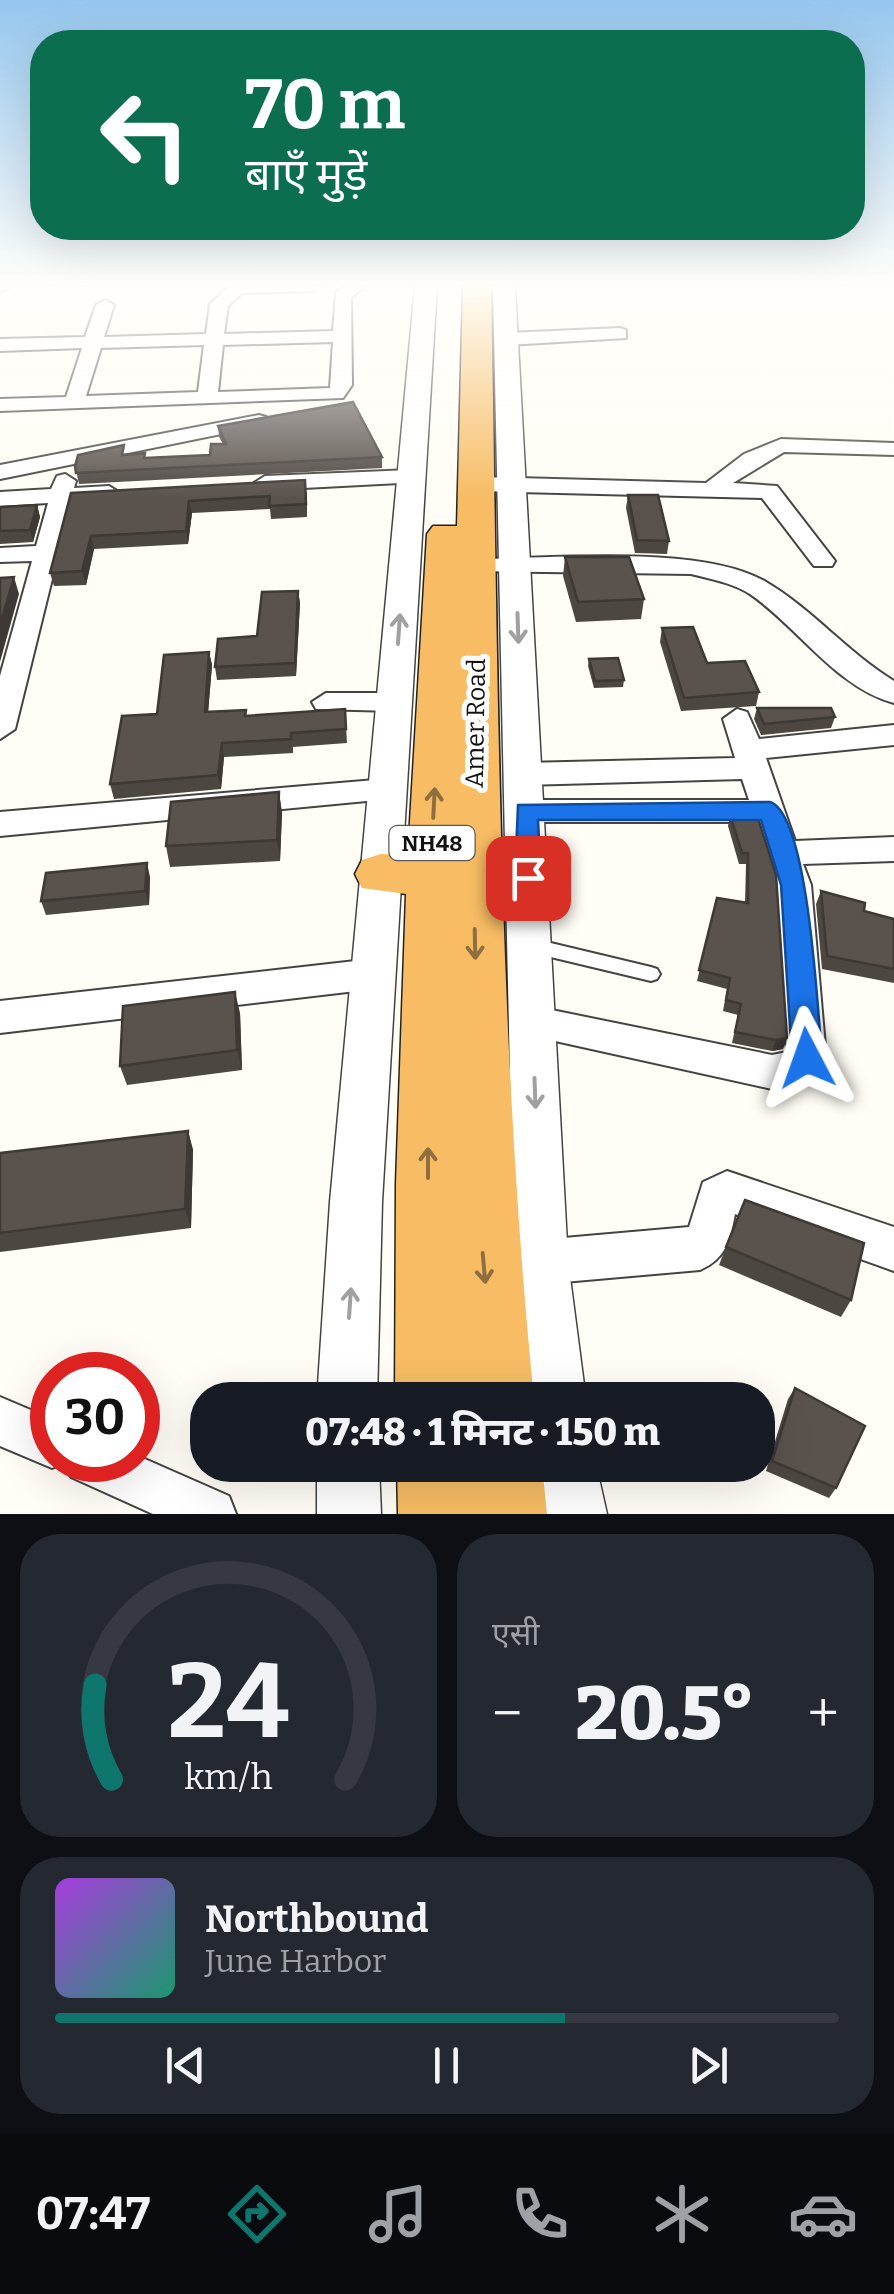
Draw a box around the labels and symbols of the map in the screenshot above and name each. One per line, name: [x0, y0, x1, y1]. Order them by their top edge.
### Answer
one-way arrow: [509, 612, 528, 644]
one-way arrow: [390, 614, 409, 646]
street label: Amer Road: [460, 658, 492, 788]
one-way arrow: [424, 787, 443, 819]
road number: NH48: [390, 826, 474, 860]
pin: [486, 836, 571, 921]
one-way arrow: [466, 927, 485, 959]
position arrow: [755, 1006, 859, 1110]
one-way arrow: [525, 1077, 544, 1109]
one-way arrow: [419, 1147, 438, 1179]
one-way arrow: [474, 1252, 493, 1284]
one-way arrow: [341, 1287, 360, 1319]
speed limit sign: 30: [30, 1352, 160, 1482]

